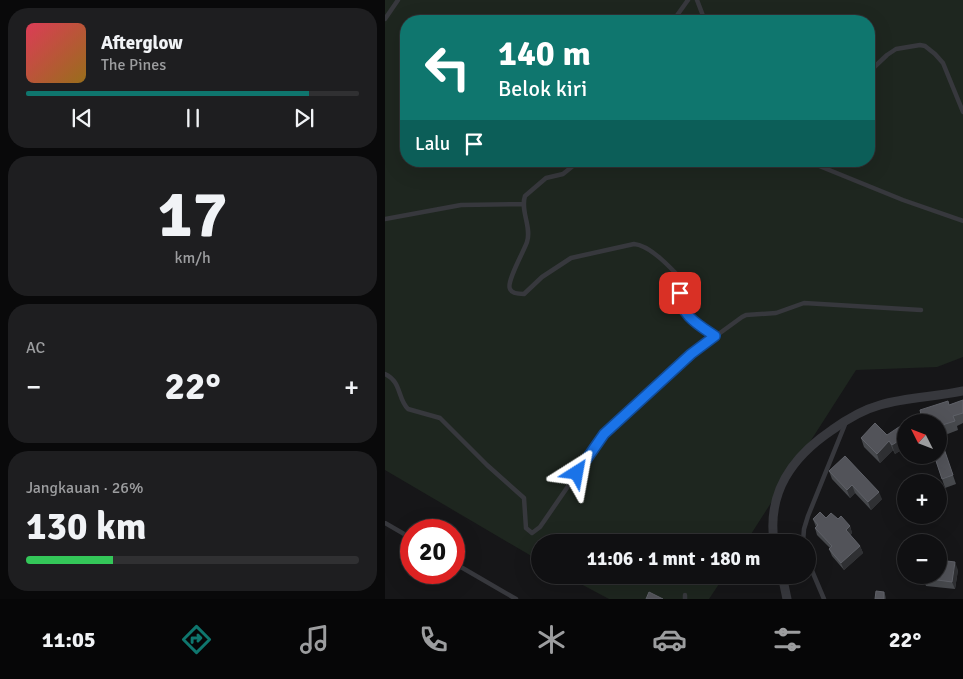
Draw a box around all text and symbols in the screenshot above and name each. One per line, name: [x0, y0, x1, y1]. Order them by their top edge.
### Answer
text: Afterglow: [101, 31, 183, 55]
text: 140 m: [498, 32, 591, 75]
icon: left: [415, 35, 480, 100]
text: The Pines: [101, 55, 166, 75]
text: Belok kiri: [498, 75, 587, 102]
icon: previous: [68, 104, 96, 132]
icon: pause: [179, 104, 207, 132]
icon: next: [290, 104, 318, 132]
icon: arrive: [460, 130, 488, 158]
text: Lalu: [415, 132, 450, 156]
text: 17: [157, 175, 228, 255]
text: km/h: [174, 248, 211, 268]
pin: [659, 272, 701, 314]
icon: arrive: [666, 279, 694, 307]
text: AC: [26, 338, 45, 358]
text: 22°: [164, 363, 221, 410]
text: −: [26, 370, 41, 404]
text: +: [344, 370, 359, 404]
north arrow: [897, 414, 947, 464]
map controls: [897, 414, 947, 584]
position arrow: [550, 446, 602, 498]
button: +: [897, 474, 947, 524]
text: Jangkauan · 26%: [26, 478, 143, 498]
text: 130 km: [26, 503, 147, 550]
speed limit sign: 20: [400, 519, 465, 584]
button: −: [897, 534, 947, 584]
text: 11:06 · 1 mnt · 180 m: [587, 547, 760, 571]
icon: directions: [179, 622, 214, 657]
icon: music: [297, 622, 332, 657]
icon: phone: [416, 622, 451, 657]
icon: climate: [534, 622, 569, 657]
icon: car: [652, 622, 687, 657]
icon: filters: [770, 622, 805, 657]
text: 11:05: [42, 626, 96, 653]
text: 22°: [889, 626, 921, 653]

